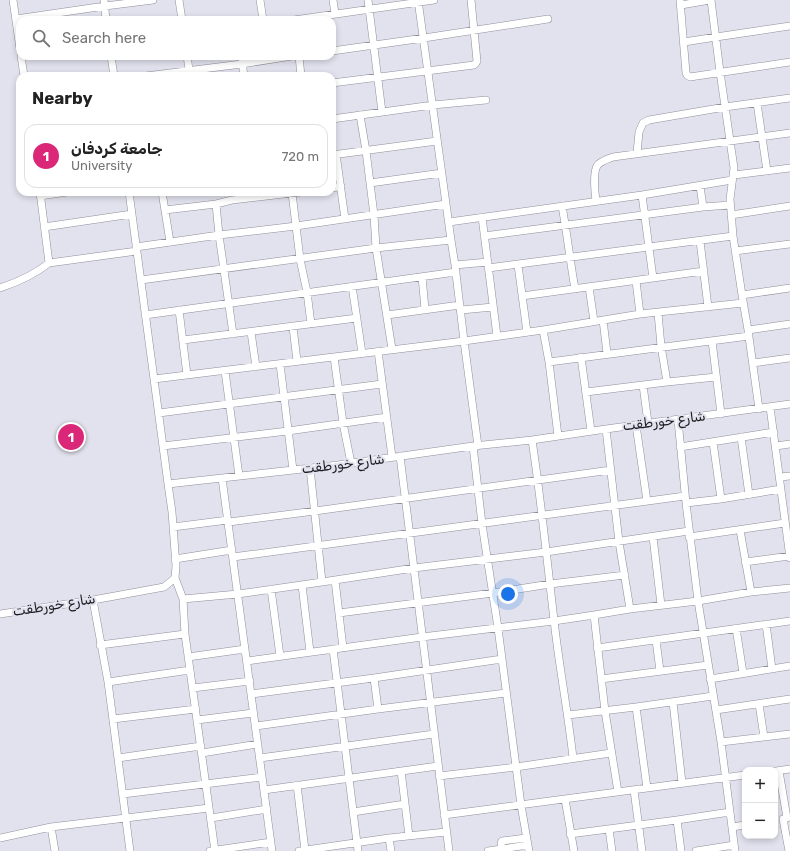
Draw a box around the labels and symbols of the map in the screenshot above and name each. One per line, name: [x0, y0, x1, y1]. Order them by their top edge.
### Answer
street label: شارع خورطقت: [622, 407, 707, 437]
pin: 1: [58, 422, 84, 452]
street label: شارع خورطقت: [301, 450, 386, 480]
your location: [498, 584, 518, 604]
street label: شارع خورطقت: [11, 590, 97, 622]

